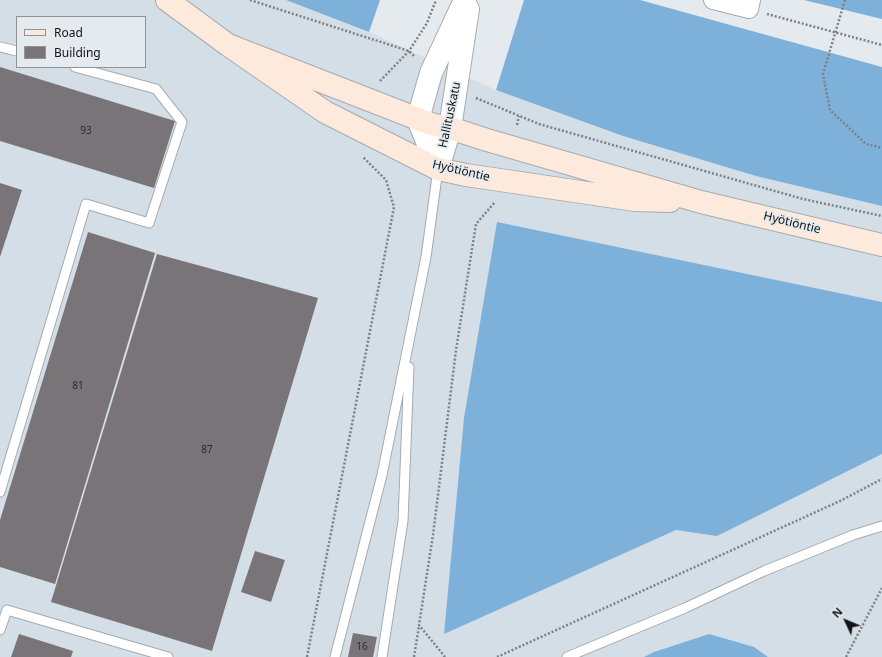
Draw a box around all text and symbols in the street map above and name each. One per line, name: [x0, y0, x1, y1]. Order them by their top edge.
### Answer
legend: [16, 16, 146, 68]
text: Road: [54, 24, 83, 41]
text: Building: [54, 44, 101, 61]
street label: Hallituskatu: [436, 81, 464, 149]
house number: 93: [80, 125, 92, 137]
street label: Hyötiöntie: [431, 157, 491, 185]
street label: Hyötiöntie: [762, 209, 822, 237]
house number: 81: [72, 380, 84, 392]
house number: 87: [201, 444, 213, 456]
north arrow: [826, 601, 866, 641]
text: N: [828, 604, 846, 621]
house number: 16: [356, 641, 368, 653]

